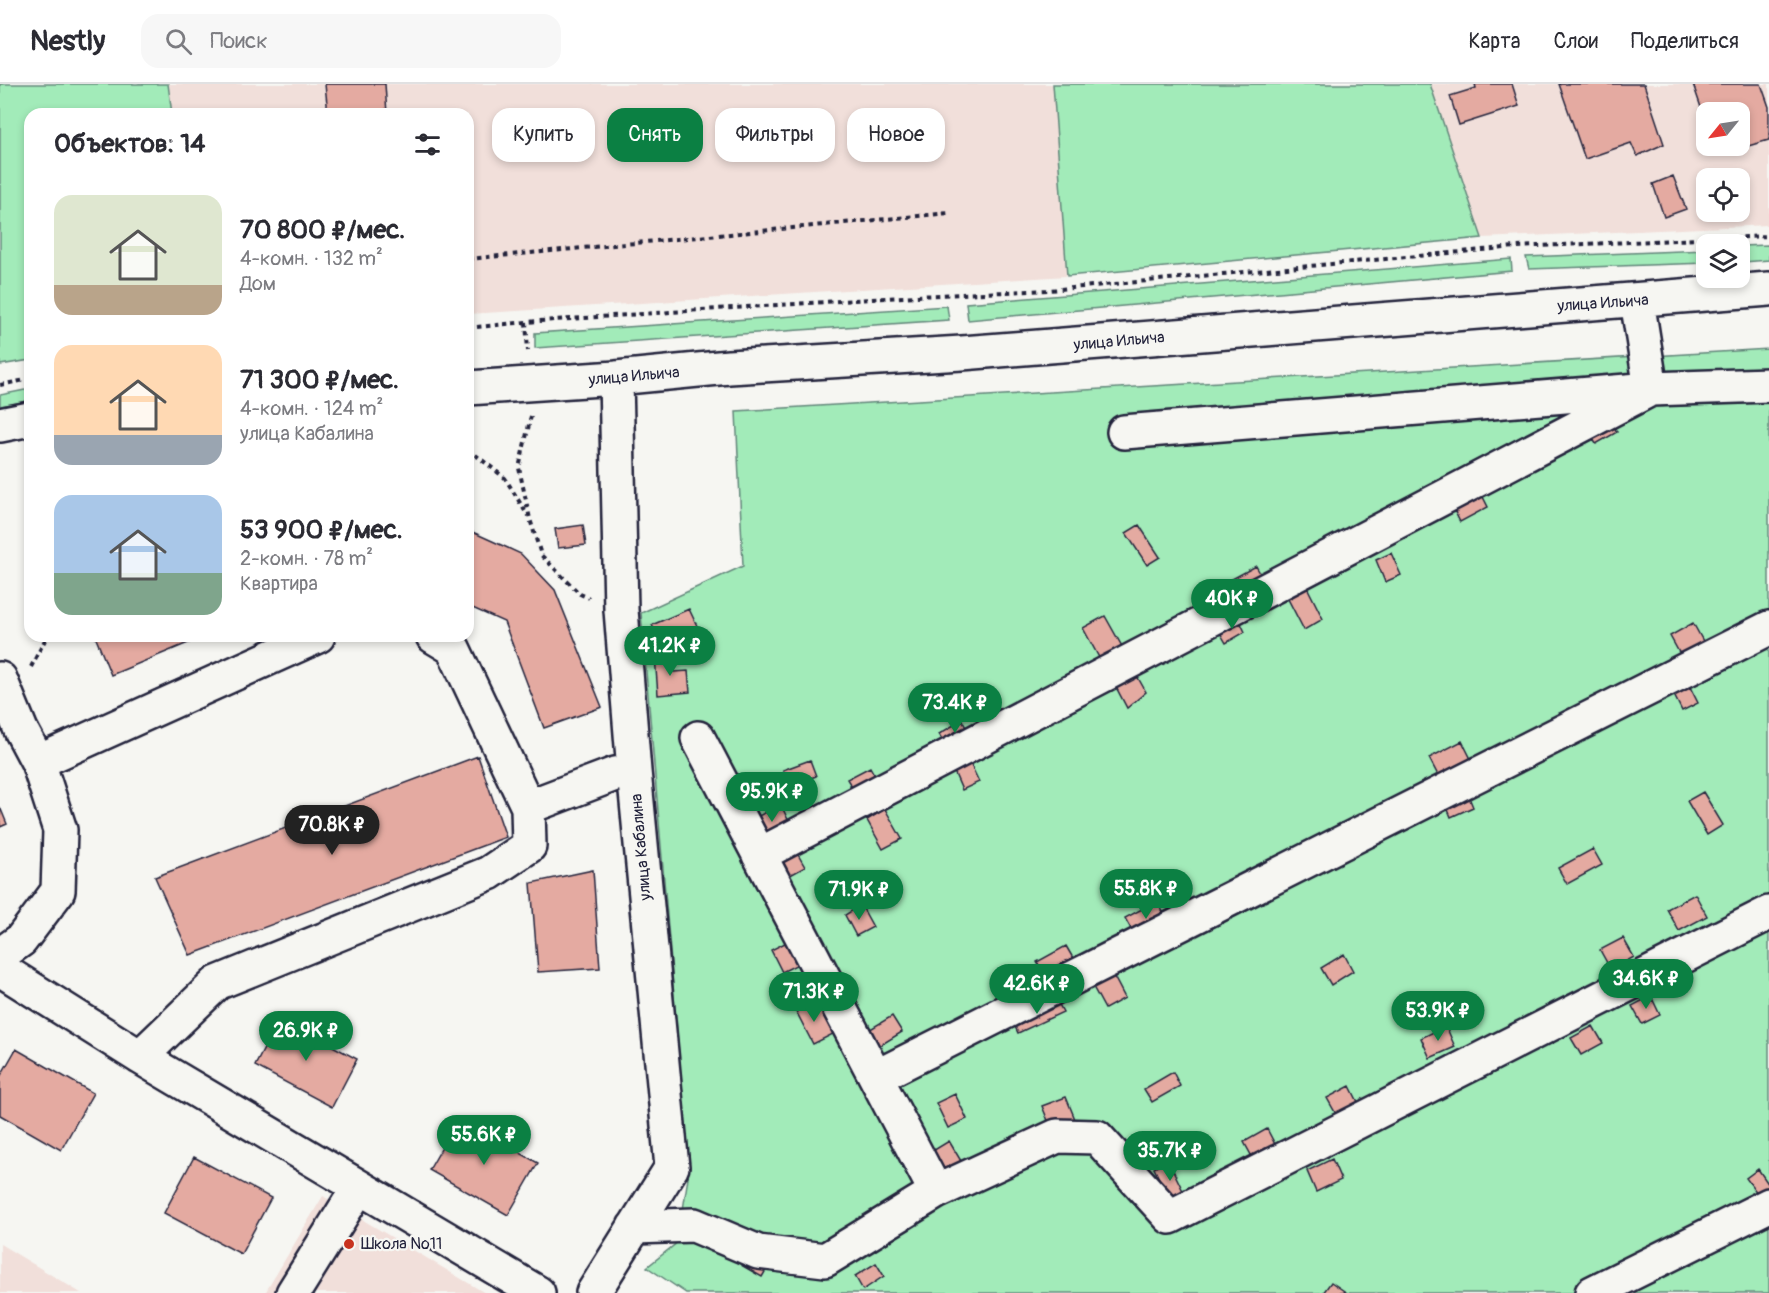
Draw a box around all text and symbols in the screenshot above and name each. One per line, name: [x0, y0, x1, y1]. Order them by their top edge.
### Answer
search box: [141, 14, 561, 68]
text: Nestly: [30, 24, 105, 59]
icon: search: [162, 25, 195, 58]
text: Поиск: [210, 27, 268, 55]
text: Карта: [1468, 28, 1520, 55]
text: Слои: [1553, 28, 1598, 55]
text: Поделиться: [1631, 28, 1739, 55]
north arrow: [1696, 102, 1750, 156]
map controls: [1696, 102, 1750, 288]
chip: Купить: [492, 108, 595, 162]
chip: Снять: [607, 108, 703, 162]
chip: Фильтры: [715, 108, 835, 162]
chip: Новое: [847, 108, 945, 162]
text: Объектов: 14: [54, 128, 205, 160]
icon: filters: [411, 128, 444, 161]
button: locate: [1696, 168, 1750, 222]
text: 70 800 ₽/мес.: [240, 214, 405, 246]
icon: home: [102, 219, 174, 291]
button: layers: [1696, 234, 1750, 288]
text: 4-комн. · 132 m²: [240, 246, 383, 271]
text: Дом: [240, 271, 276, 296]
street label: улица Ильича: [1556, 290, 1649, 316]
street label: улица Ильича: [1072, 327, 1165, 355]
street label: улица Ильича: [587, 362, 680, 390]
text: 71 300 ₽/мес.: [240, 364, 399, 396]
icon: home: [102, 369, 174, 441]
text: 4-комн. · 124 m²: [240, 396, 383, 421]
text: улица Кабалина: [240, 421, 374, 446]
text: 53 900 ₽/мес.: [240, 514, 403, 546]
icon: home: [102, 519, 174, 591]
text: 2-комн. · 78 m²: [240, 546, 373, 571]
text: Квартира: [240, 571, 318, 596]
pin: 40K ₽: [1190, 579, 1274, 630]
text: 40K ₽: [1205, 586, 1259, 611]
pin: 41.2K ₽: [615, 626, 725, 677]
text: 41.2K ₽: [638, 633, 702, 658]
pin: 73.4K ₽: [900, 683, 1010, 734]
text: 73.4K ₽: [922, 690, 988, 715]
pin: 95.9K ₽: [717, 772, 827, 823]
text: 95.9K ₽: [740, 779, 804, 804]
street label: улица Кабалина: [626, 793, 656, 902]
pin: 70.8K ₽: [277, 805, 387, 856]
text: 70.8K ₽: [298, 812, 366, 837]
pin: 55.8K ₽: [1091, 869, 1201, 920]
pin: 71.9K ₽: [804, 870, 914, 921]
text: 55.8K ₽: [1114, 876, 1178, 901]
text: 71.9K ₽: [828, 877, 890, 902]
pin: 34.6K ₽: [1591, 959, 1701, 1010]
pin: 42.6K ₽: [982, 964, 1092, 1015]
text: 34.6K ₽: [1612, 966, 1680, 991]
text: 42.6K ₽: [1003, 971, 1071, 996]
pin: 71.3K ₽: [759, 972, 869, 1023]
text: 71.3K ₽: [783, 979, 845, 1004]
pin: 53.9K ₽: [1383, 991, 1493, 1042]
text: 53.9K ₽: [1405, 998, 1471, 1023]
pin: 26.9K ₽: [251, 1011, 361, 1062]
text: 26.9K ₽: [273, 1018, 339, 1043]
pin: 55.6K ₽: [429, 1115, 539, 1166]
text: 55.6K ₽: [451, 1122, 517, 1147]
pin: 35.7K ₽: [1115, 1131, 1225, 1182]
text: 35.7K ₽: [1137, 1138, 1203, 1163]
place label: Школа №11: [361, 1234, 442, 1254]
marker: Школа №11: [342, 1237, 356, 1251]

